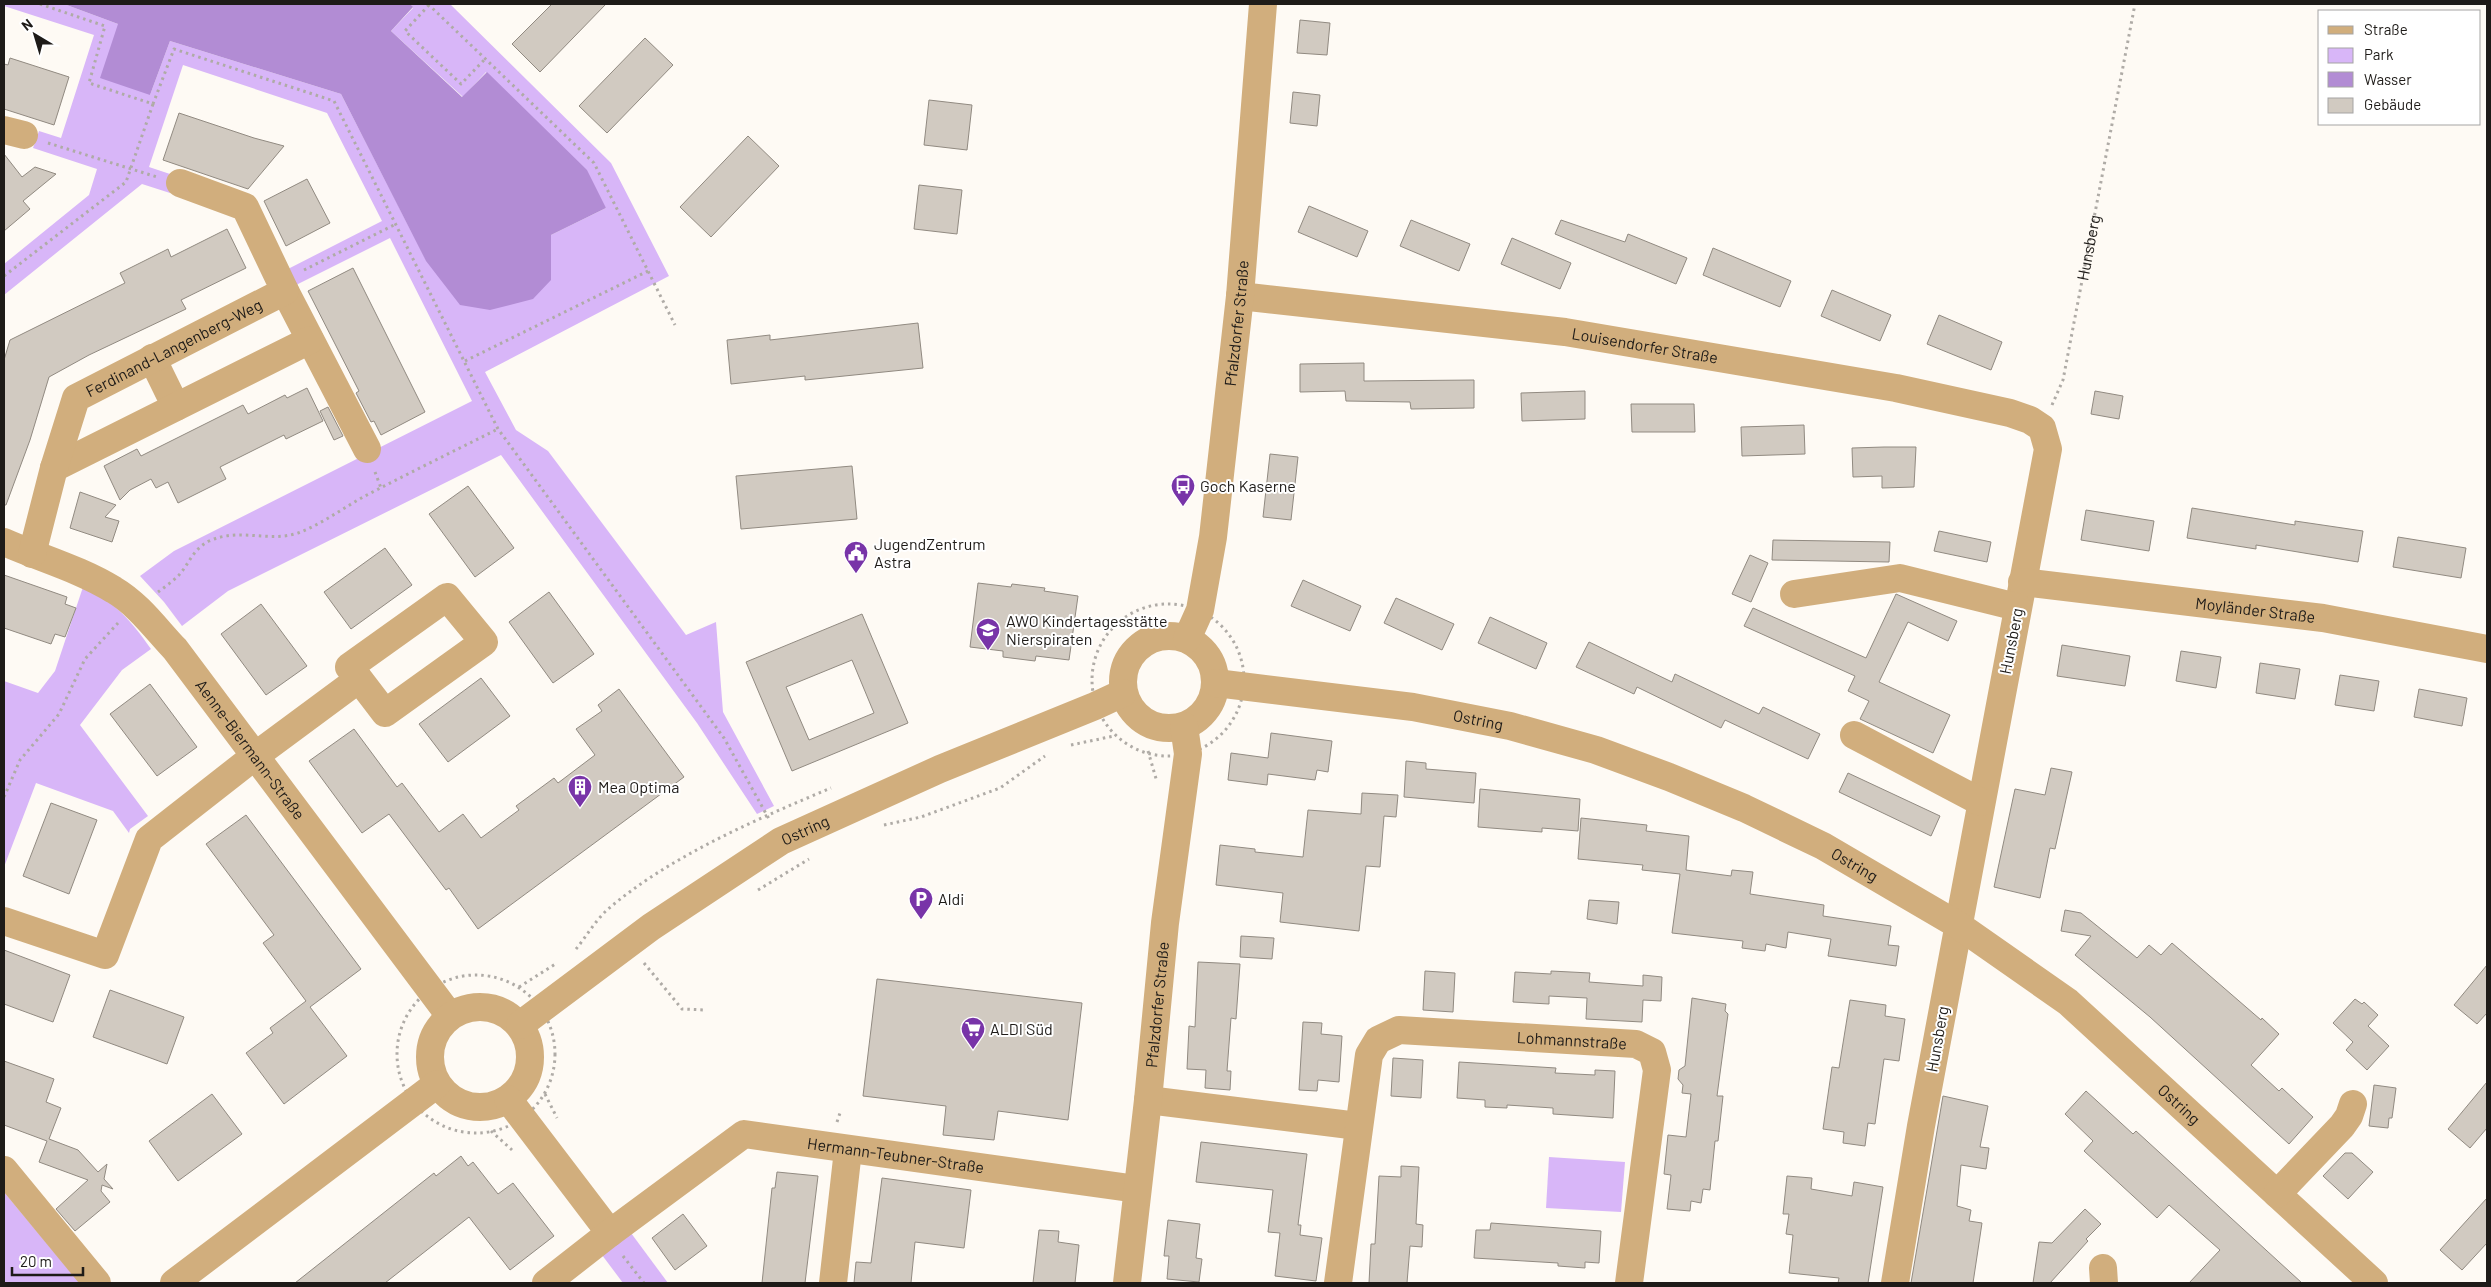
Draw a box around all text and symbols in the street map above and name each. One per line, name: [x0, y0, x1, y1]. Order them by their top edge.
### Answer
north arrow: [10, 10, 60, 60]
legend: [2318, 10, 2481, 125]
text: N: [18, 15, 36, 34]
text: Straße: [2364, 20, 2408, 38]
text: Park: [2364, 45, 2394, 63]
text: Wasser: [2364, 70, 2412, 88]
text: Gebäude: [2364, 95, 2421, 113]
street label: Hunsberg: [2072, 213, 2103, 282]
street label: Pfalzdorfer Straße: [1220, 259, 1252, 387]
street label: Ferdinand-Langenberg-Weg: [82, 294, 265, 401]
street label: Louisendorfer Straße: [1570, 323, 1719, 367]
bus stop icon: Goch Kaserne: [1170, 473, 1196, 507]
place label: Goch Kaserne: [1200, 476, 1296, 495]
place label: JugendZentrum Astra: [874, 534, 986, 571]
public building icon: JugendZentrum Astra: [843, 540, 869, 574]
street label: Moyländer Straße: [2194, 593, 2316, 626]
street label: Hunsberg: [1995, 606, 2026, 675]
place label: AWO Kindertagesstätte Nierspiraten: [1006, 611, 1167, 648]
school or university icon: AWO Kindertagesstätte Nierspiraten: [975, 617, 1001, 651]
street label: Aenne-Biermann-Straße: [192, 676, 309, 823]
street label: Ostring: [1452, 705, 1505, 733]
building icon: Mea Optima: [567, 774, 593, 808]
place label: Mea Optima: [598, 777, 679, 796]
street label: Ostring: [778, 811, 832, 849]
street label: Ostring: [1828, 843, 1882, 885]
parking icon: Aldi: [908, 886, 934, 920]
place label: Aldi: [938, 889, 964, 908]
street label: Pfalzdorfer Straße: [1141, 941, 1172, 1069]
street label: Hunsberg: [1921, 1004, 1952, 1073]
supermarket icon: ALDI Süd: [960, 1016, 986, 1050]
place label: ALDI Süd: [990, 1019, 1053, 1038]
street label: Lohmannstraße: [1516, 1027, 1627, 1052]
street label: Ostring: [2155, 1080, 2205, 1128]
street label: Hermann-Teubner-Straße: [806, 1133, 985, 1177]
scale bar: [12, 1244, 84, 1276]
text: 20 m: [20, 1252, 52, 1270]

